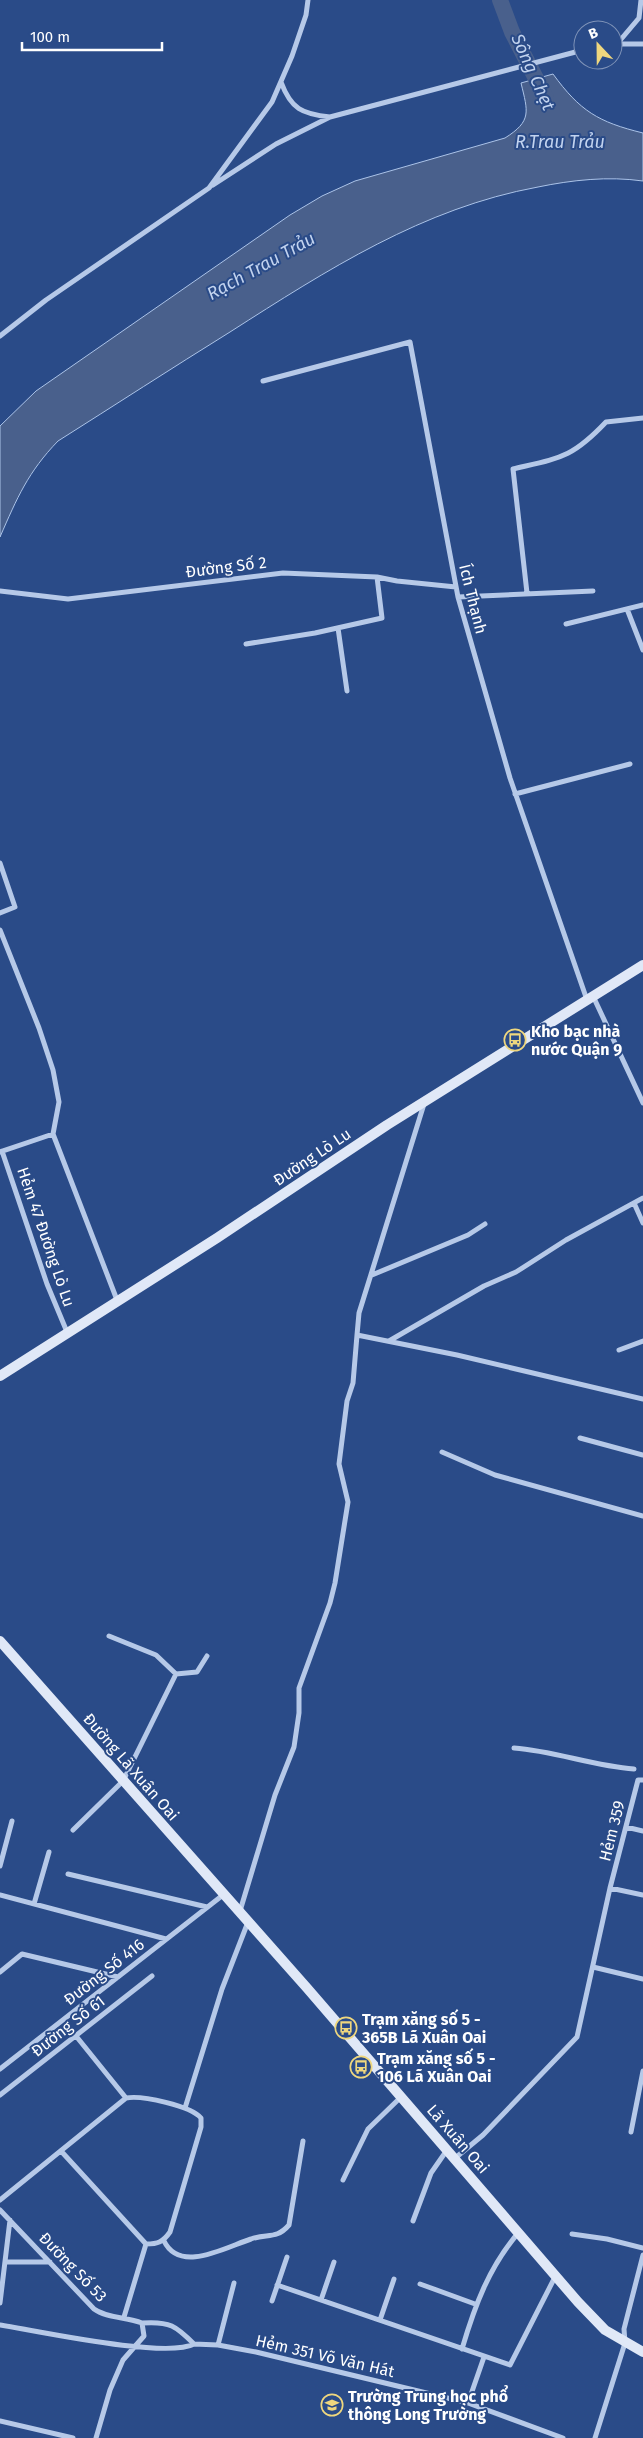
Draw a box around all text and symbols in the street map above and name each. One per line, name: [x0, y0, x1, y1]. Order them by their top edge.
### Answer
scale bar: [22, 20, 162, 52]
north arrow: [573, 20, 623, 70]
text: B: [586, 24, 601, 43]
text: 100 m: [30, 28, 70, 46]
water label: Sông Chẹt: [506, 29, 560, 114]
water label: R.Trau Trảu: [515, 131, 605, 153]
water label: Rạch Trau Trảu: [203, 227, 319, 305]
street label: Đường Số 2: [184, 552, 268, 581]
street label: Ích Thạnh: [455, 562, 492, 636]
place label: Kho bạc nhà nước Quận 9: [531, 1022, 622, 1059]
bus stop icon: Kho bạc nhà nước Quận 9: [503, 1028, 527, 1052]
street label: Đường Lò Lu: [270, 1124, 354, 1190]
street label: Hẻm 47 Đường Lò Lu: [13, 1165, 79, 1309]
street label: Đường Lã Xuân Oai: [79, 1709, 183, 1825]
street label: Hẻm 359: [595, 1799, 629, 1863]
street label: Đường Số 416: [59, 1934, 148, 2009]
street label: Đường Số 61: [27, 1991, 109, 2061]
place label: Trạm xăng số 5 - 365B Lã Xuân Oai: [361, 2009, 486, 2047]
bus stop icon: Trạm xăng số 5 - 365B Lã Xuân Oai: [334, 2016, 358, 2040]
place label: Trạm xăng số 5 - 106 Lã Xuân Oai: [377, 2048, 495, 2086]
bus stop icon: Trạm xăng số 5 - 106 Lã Xuân Oai: [349, 2055, 373, 2079]
street label: Lã Xuân Oai: [423, 2101, 493, 2177]
street label: Đường Số 53: [35, 2228, 112, 2306]
street label: Hẻm 351 Võ Văn Hát: [254, 2331, 396, 2381]
place label: Trường Trung học phổ thông Long Trường: [348, 2384, 509, 2424]
school or university icon: Trường Trung học phổ thông Long Trường: [320, 2393, 344, 2417]

